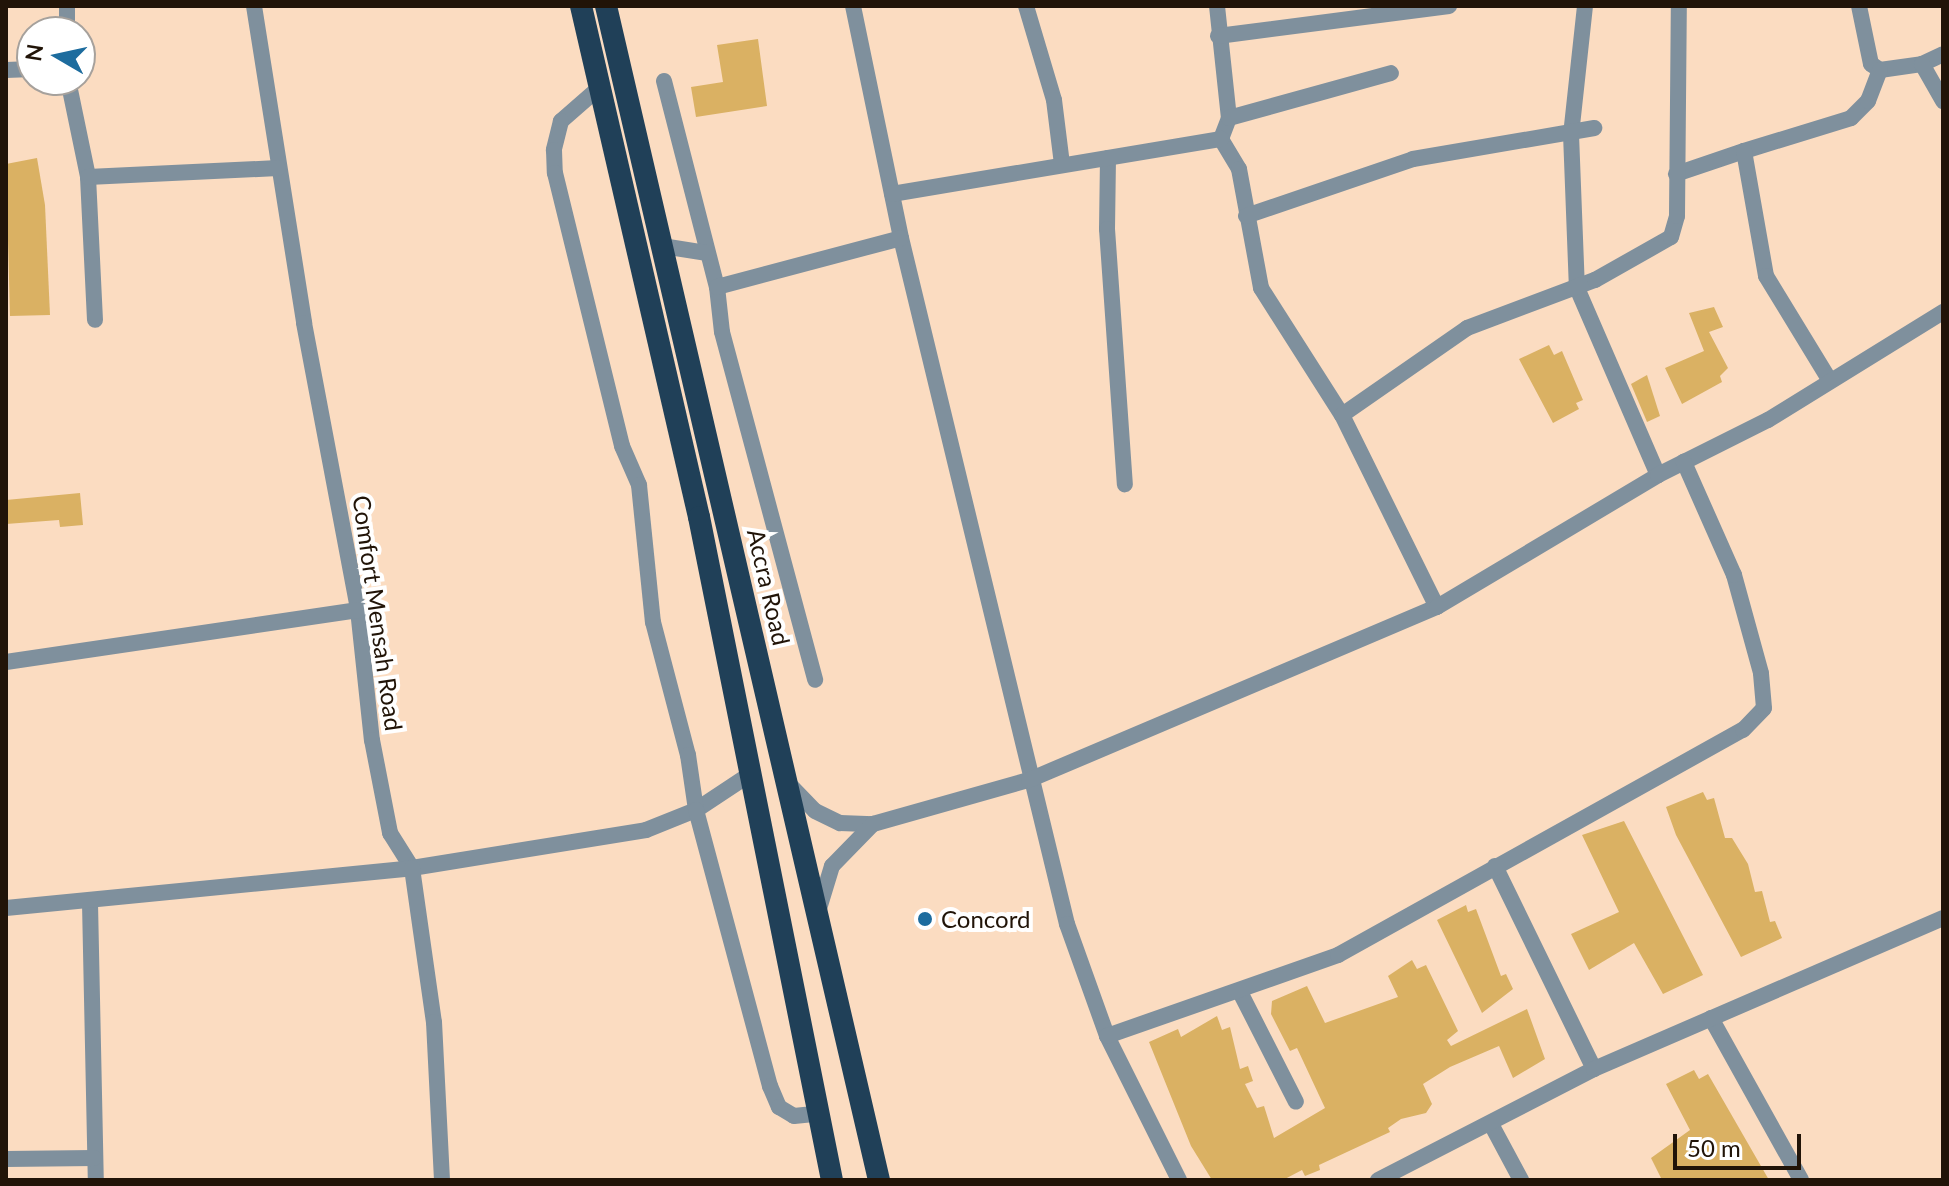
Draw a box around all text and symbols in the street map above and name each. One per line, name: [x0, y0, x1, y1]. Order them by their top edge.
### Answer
north arrow: [16, 16, 96, 96]
text: N: [19, 42, 48, 63]
street label: Comfort Mensah Road: [347, 494, 409, 732]
street label: Accra Road: [742, 526, 796, 648]
place label: Concord: [941, 905, 1030, 933]
marker: Concord: [916, 910, 934, 928]
scale bar: [1677, 1118, 1805, 1168]
text: 50 m: [1687, 1133, 1741, 1162]

